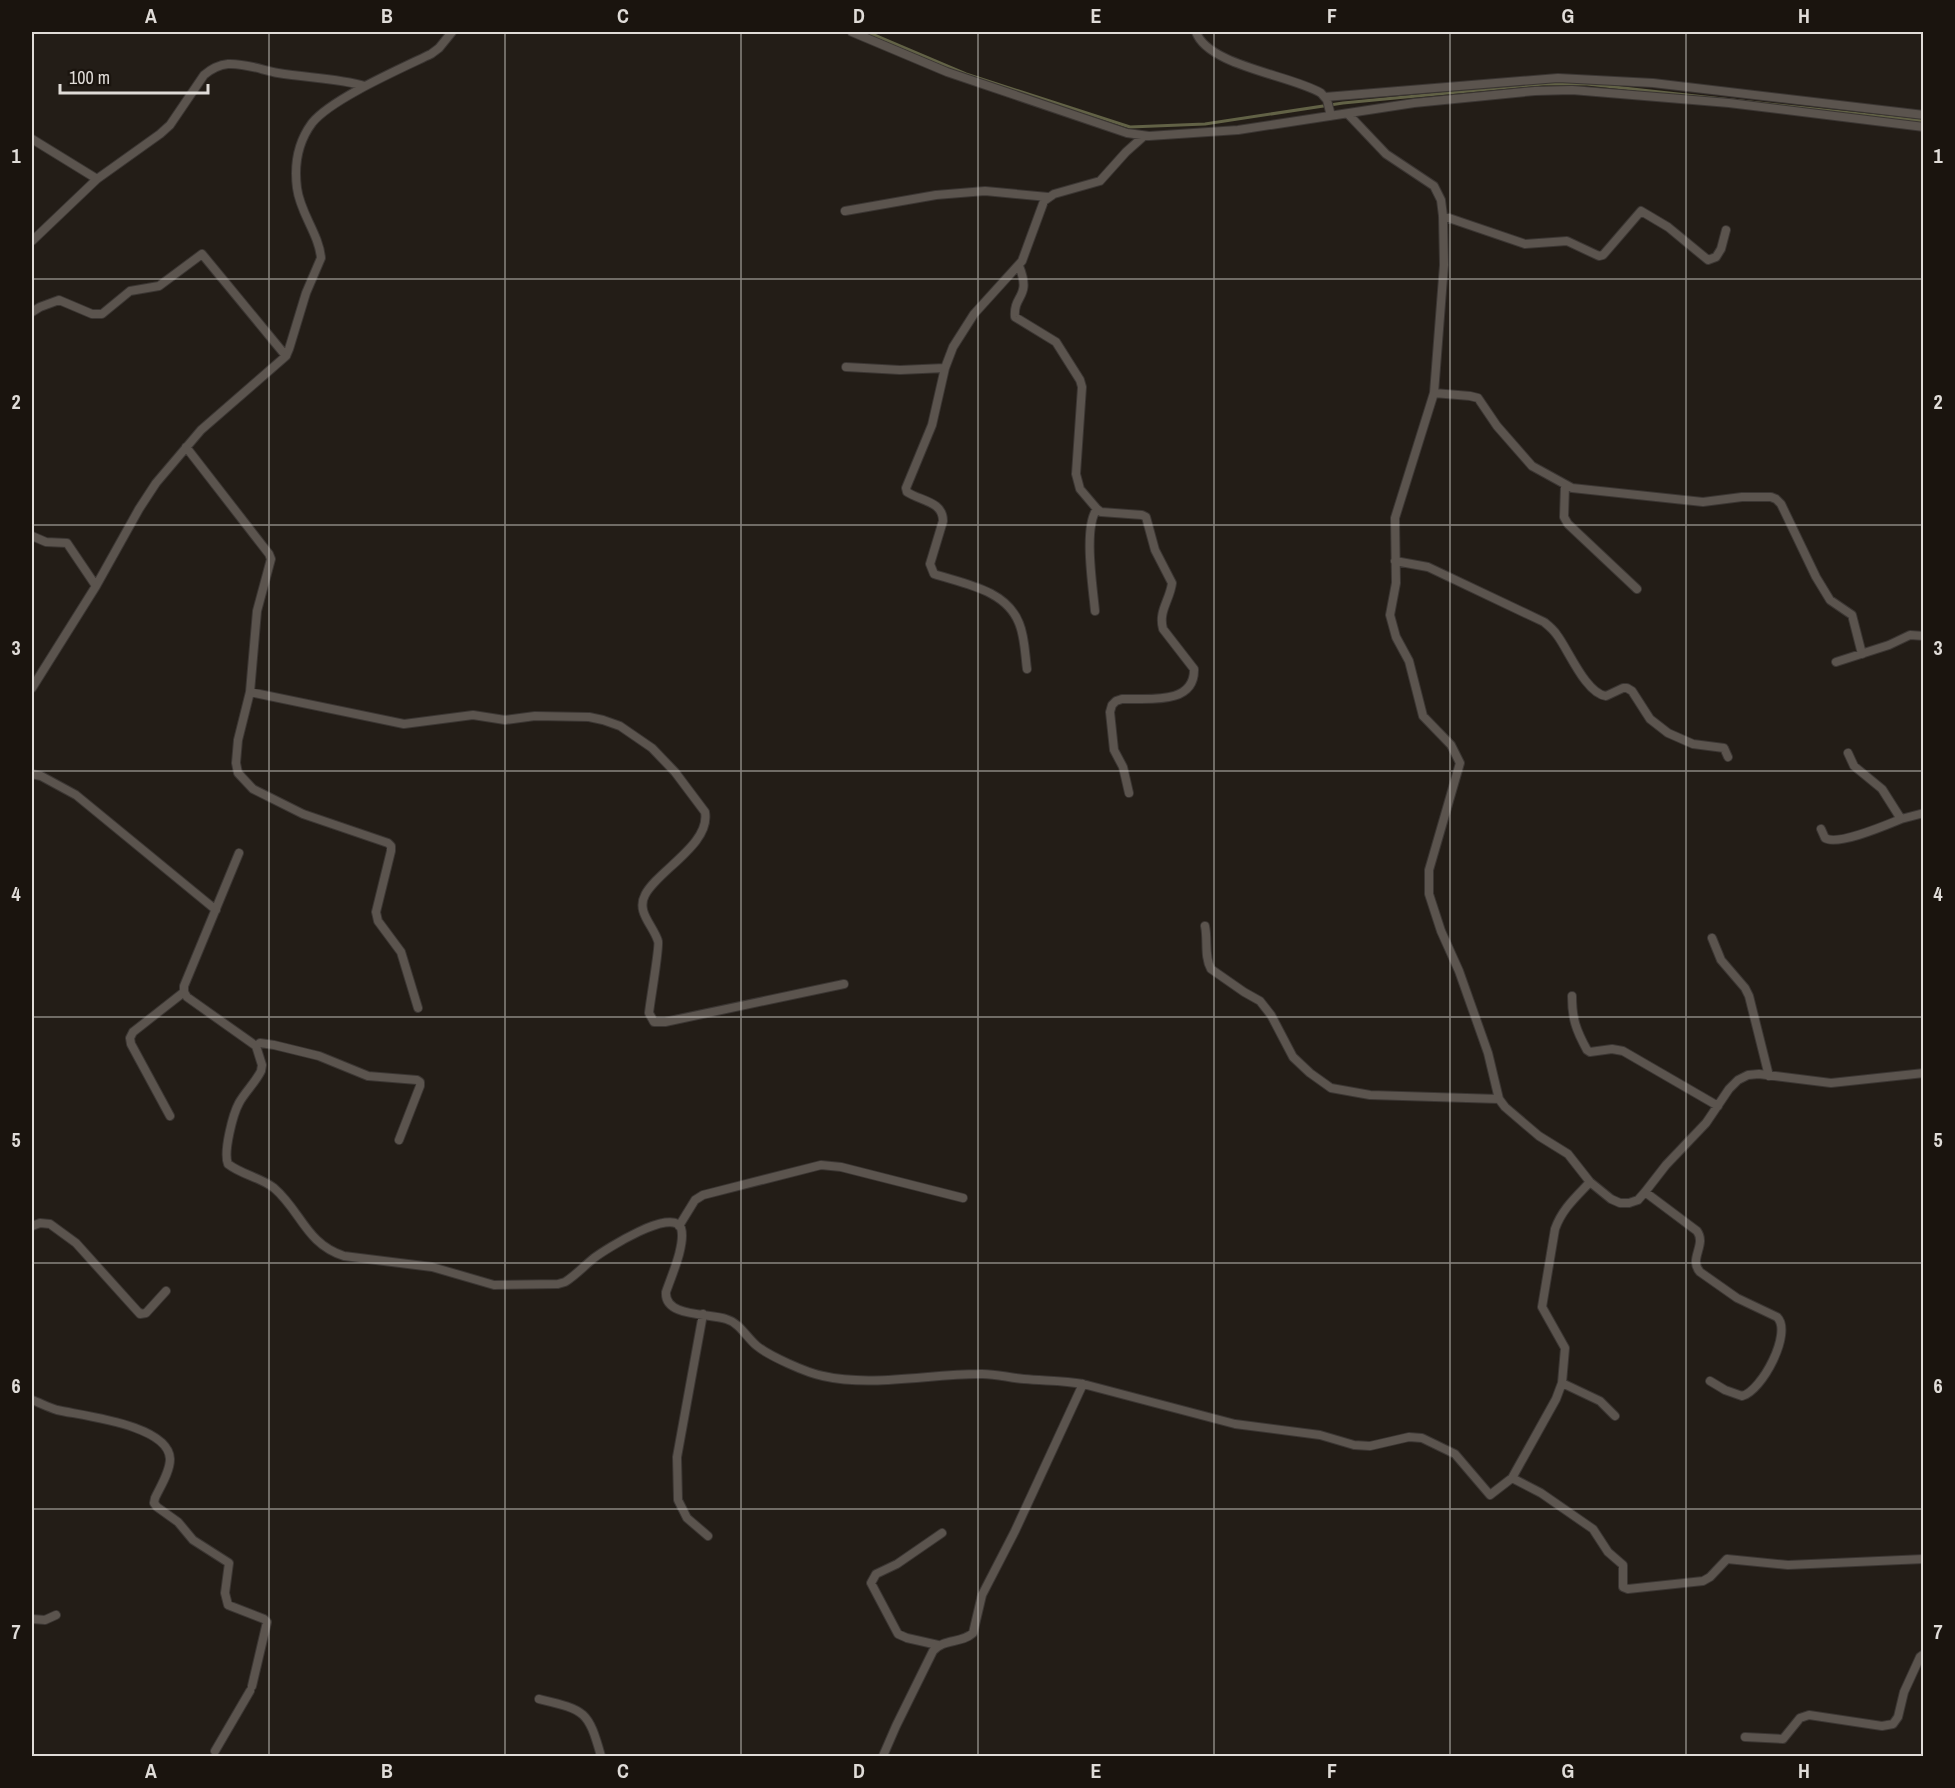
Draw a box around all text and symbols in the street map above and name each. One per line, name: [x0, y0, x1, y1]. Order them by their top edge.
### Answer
text: A: [145, 2, 157, 29]
text: B: [381, 2, 393, 29]
text: C: [617, 2, 629, 29]
text: D: [853, 2, 865, 29]
text: E: [1091, 2, 1102, 29]
text: F: [1327, 2, 1337, 29]
text: G: [1562, 2, 1574, 29]
text: H: [1798, 2, 1810, 29]
scale bar: [60, 57, 208, 95]
text: 100 m: [69, 65, 110, 90]
text: 1: [11, 142, 21, 169]
text: 1: [1933, 142, 1943, 169]
text: 2: [11, 388, 21, 415]
text: 2: [1933, 388, 1943, 415]
text: 3: [11, 634, 21, 661]
text: 3: [1933, 634, 1943, 661]
text: 4: [11, 880, 21, 907]
text: 4: [1933, 880, 1943, 907]
text: 5: [11, 1126, 21, 1153]
text: 5: [1933, 1126, 1943, 1153]
text: 6: [11, 1372, 21, 1399]
text: 6: [1933, 1372, 1943, 1399]
text: 7: [11, 1618, 21, 1645]
text: 7: [1933, 1618, 1943, 1645]
text: A: [145, 1757, 157, 1784]
text: B: [381, 1757, 393, 1784]
text: C: [617, 1757, 629, 1784]
text: D: [853, 1757, 865, 1784]
text: E: [1091, 1757, 1102, 1784]
text: F: [1327, 1757, 1337, 1784]
text: G: [1562, 1757, 1574, 1784]
text: H: [1798, 1757, 1810, 1784]

